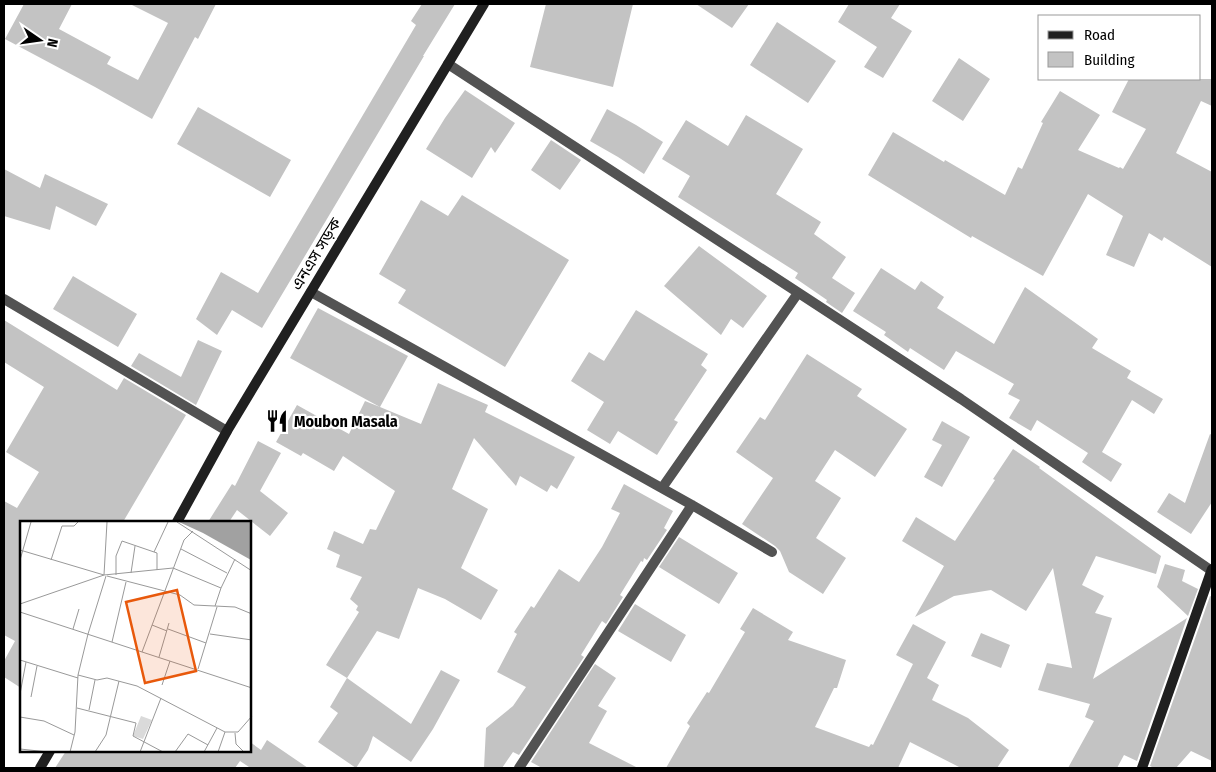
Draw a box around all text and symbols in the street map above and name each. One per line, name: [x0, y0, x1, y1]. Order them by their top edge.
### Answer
north arrow: [15, 15, 65, 65]
legend: [1038, 15, 1201, 80]
text: Road: [1084, 26, 1115, 44]
text: N: [43, 37, 61, 49]
text: Building: [1084, 51, 1135, 69]
street label: এনএস সড়ক: [287, 213, 346, 294]
restaurant icon: Moubon Masala: [264, 408, 290, 434]
place label: Moubon Masala: [294, 412, 398, 431]
inset map: [20, 521, 251, 752]

